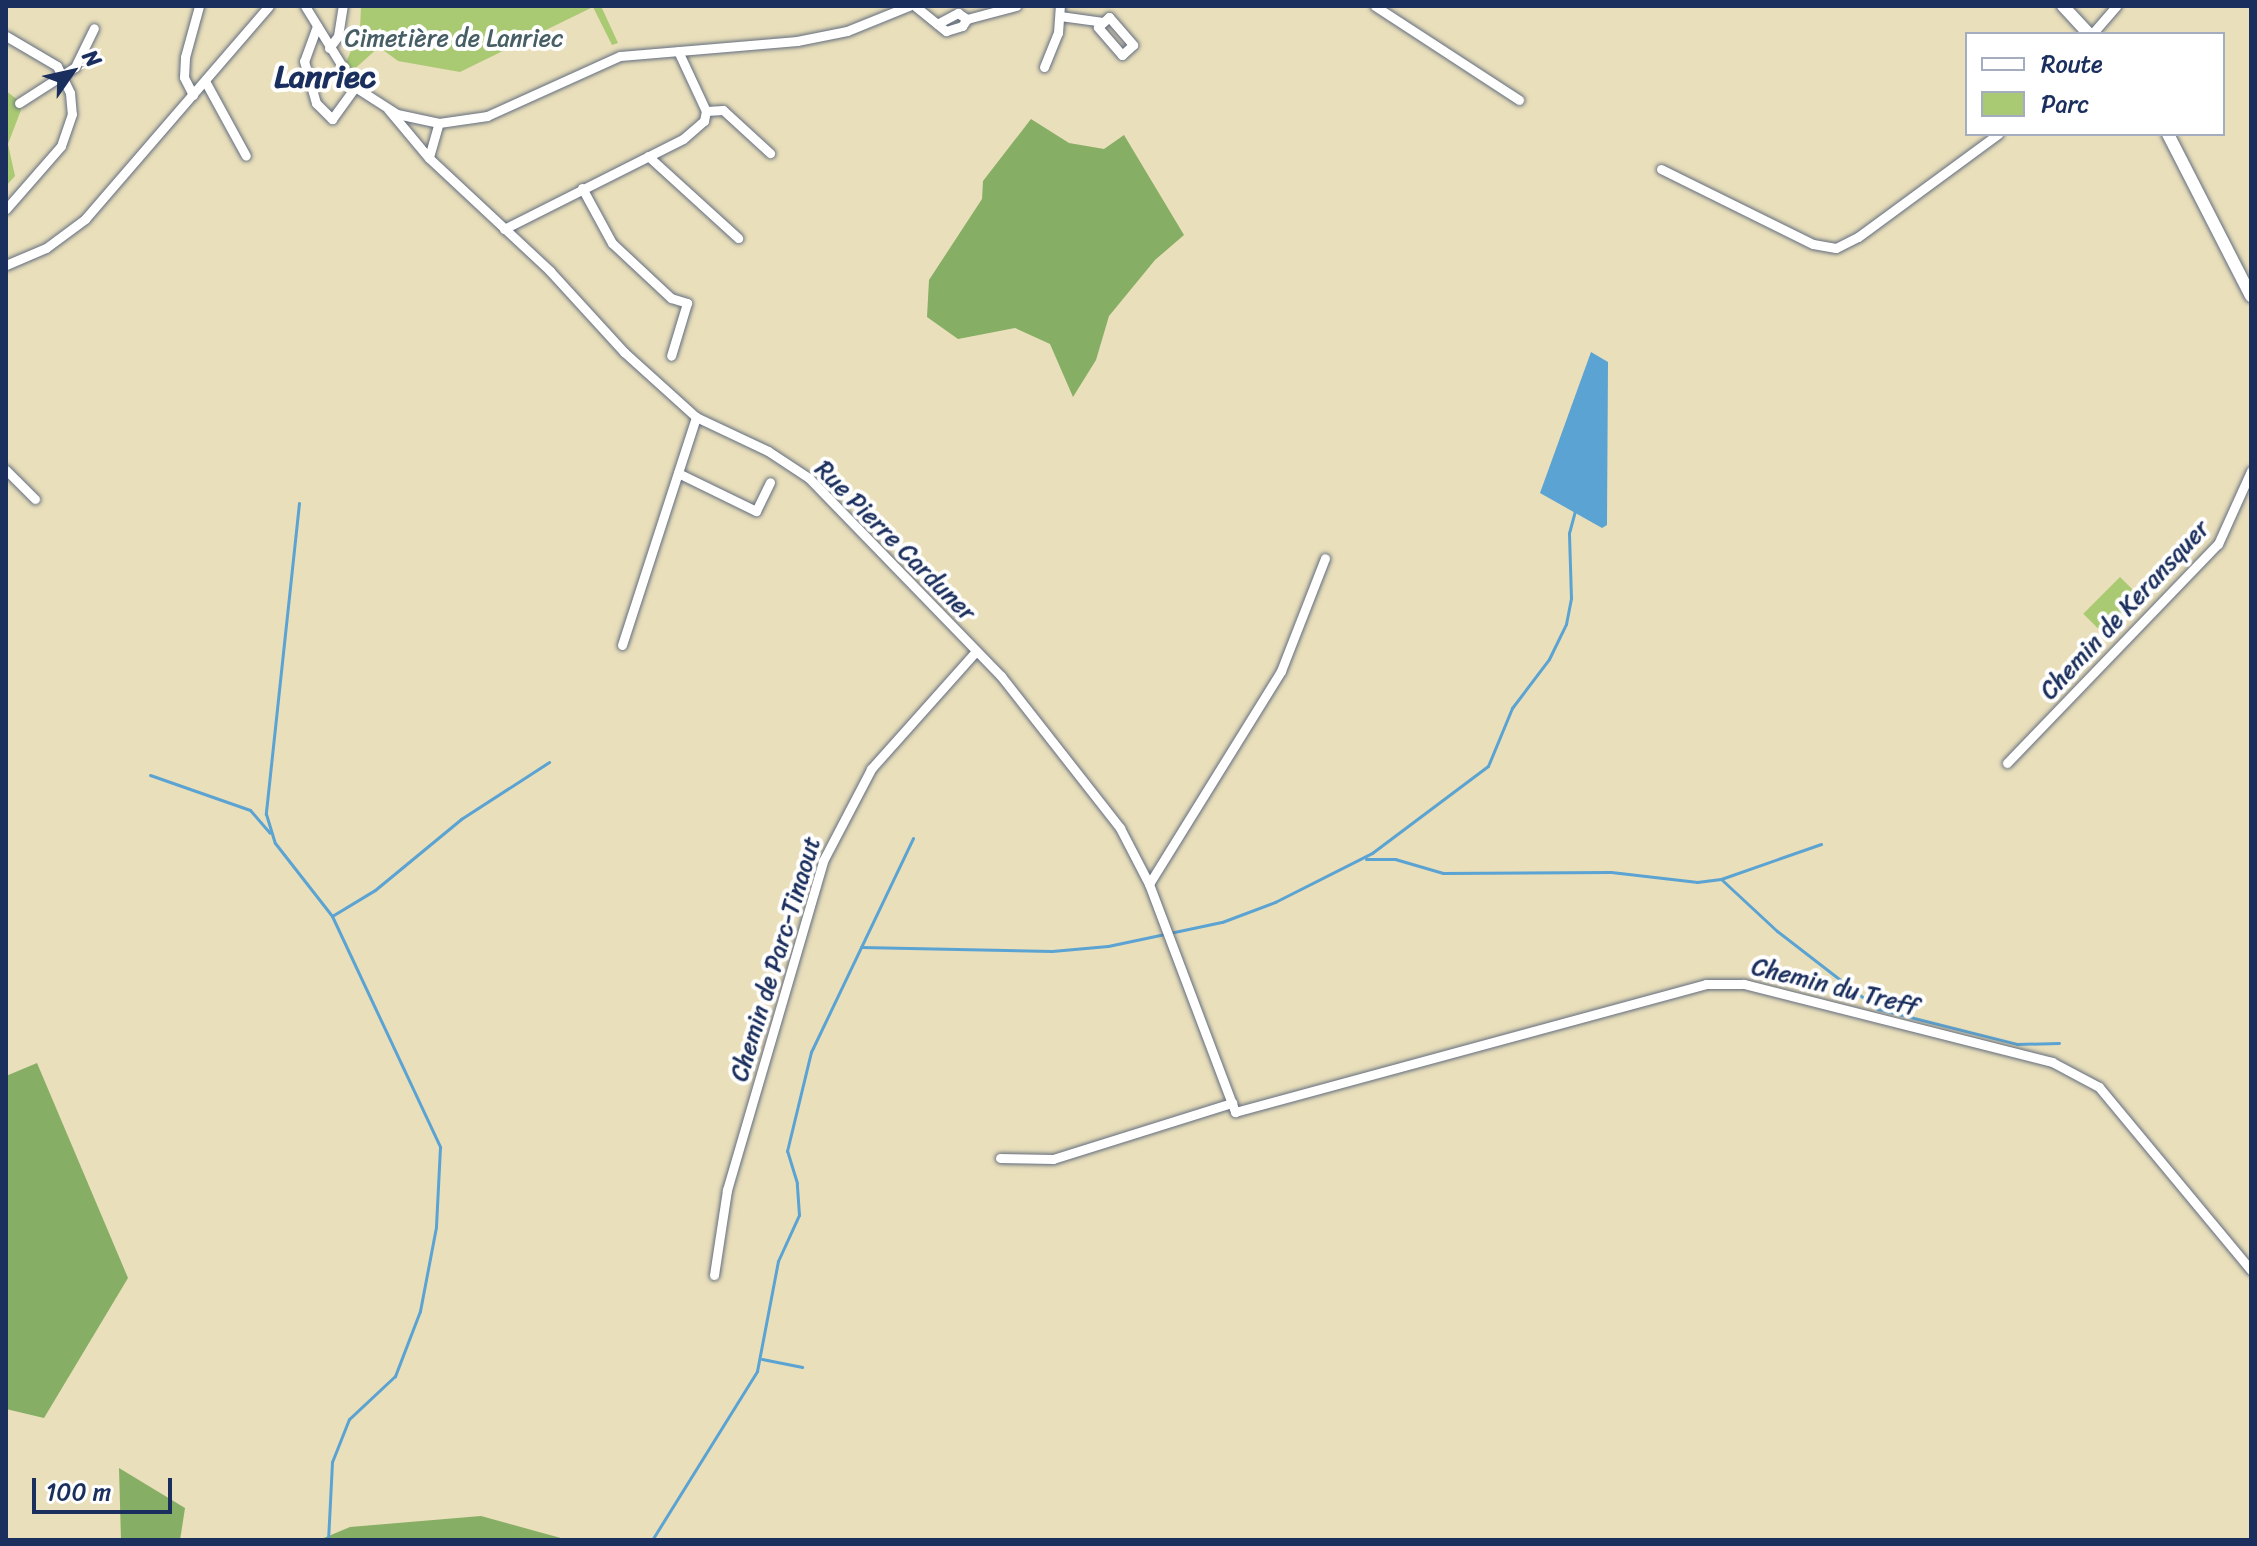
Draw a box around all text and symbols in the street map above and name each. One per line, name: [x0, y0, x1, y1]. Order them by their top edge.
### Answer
park label: Cimetière de Lanriec: [345, 25, 563, 53]
north arrow: [32, 32, 112, 112]
legend: [1965, 32, 2225, 136]
text: N: [72, 41, 113, 76]
text: Route: [2041, 43, 2103, 85]
district label: Lanriec: [274, 58, 376, 96]
text: Parc: [2041, 83, 2089, 125]
street label: Rue Pierre Carduner: [809, 455, 981, 627]
street label: Chemin de Keransquer: [2035, 515, 2215, 705]
street label: Chemin de Parc-Tinaout: [725, 833, 827, 1085]
street label: Chemin du Treff: [1749, 952, 1921, 1022]
scale bar: [36, 1462, 176, 1512]
text: 100 m: [46, 1471, 111, 1513]

